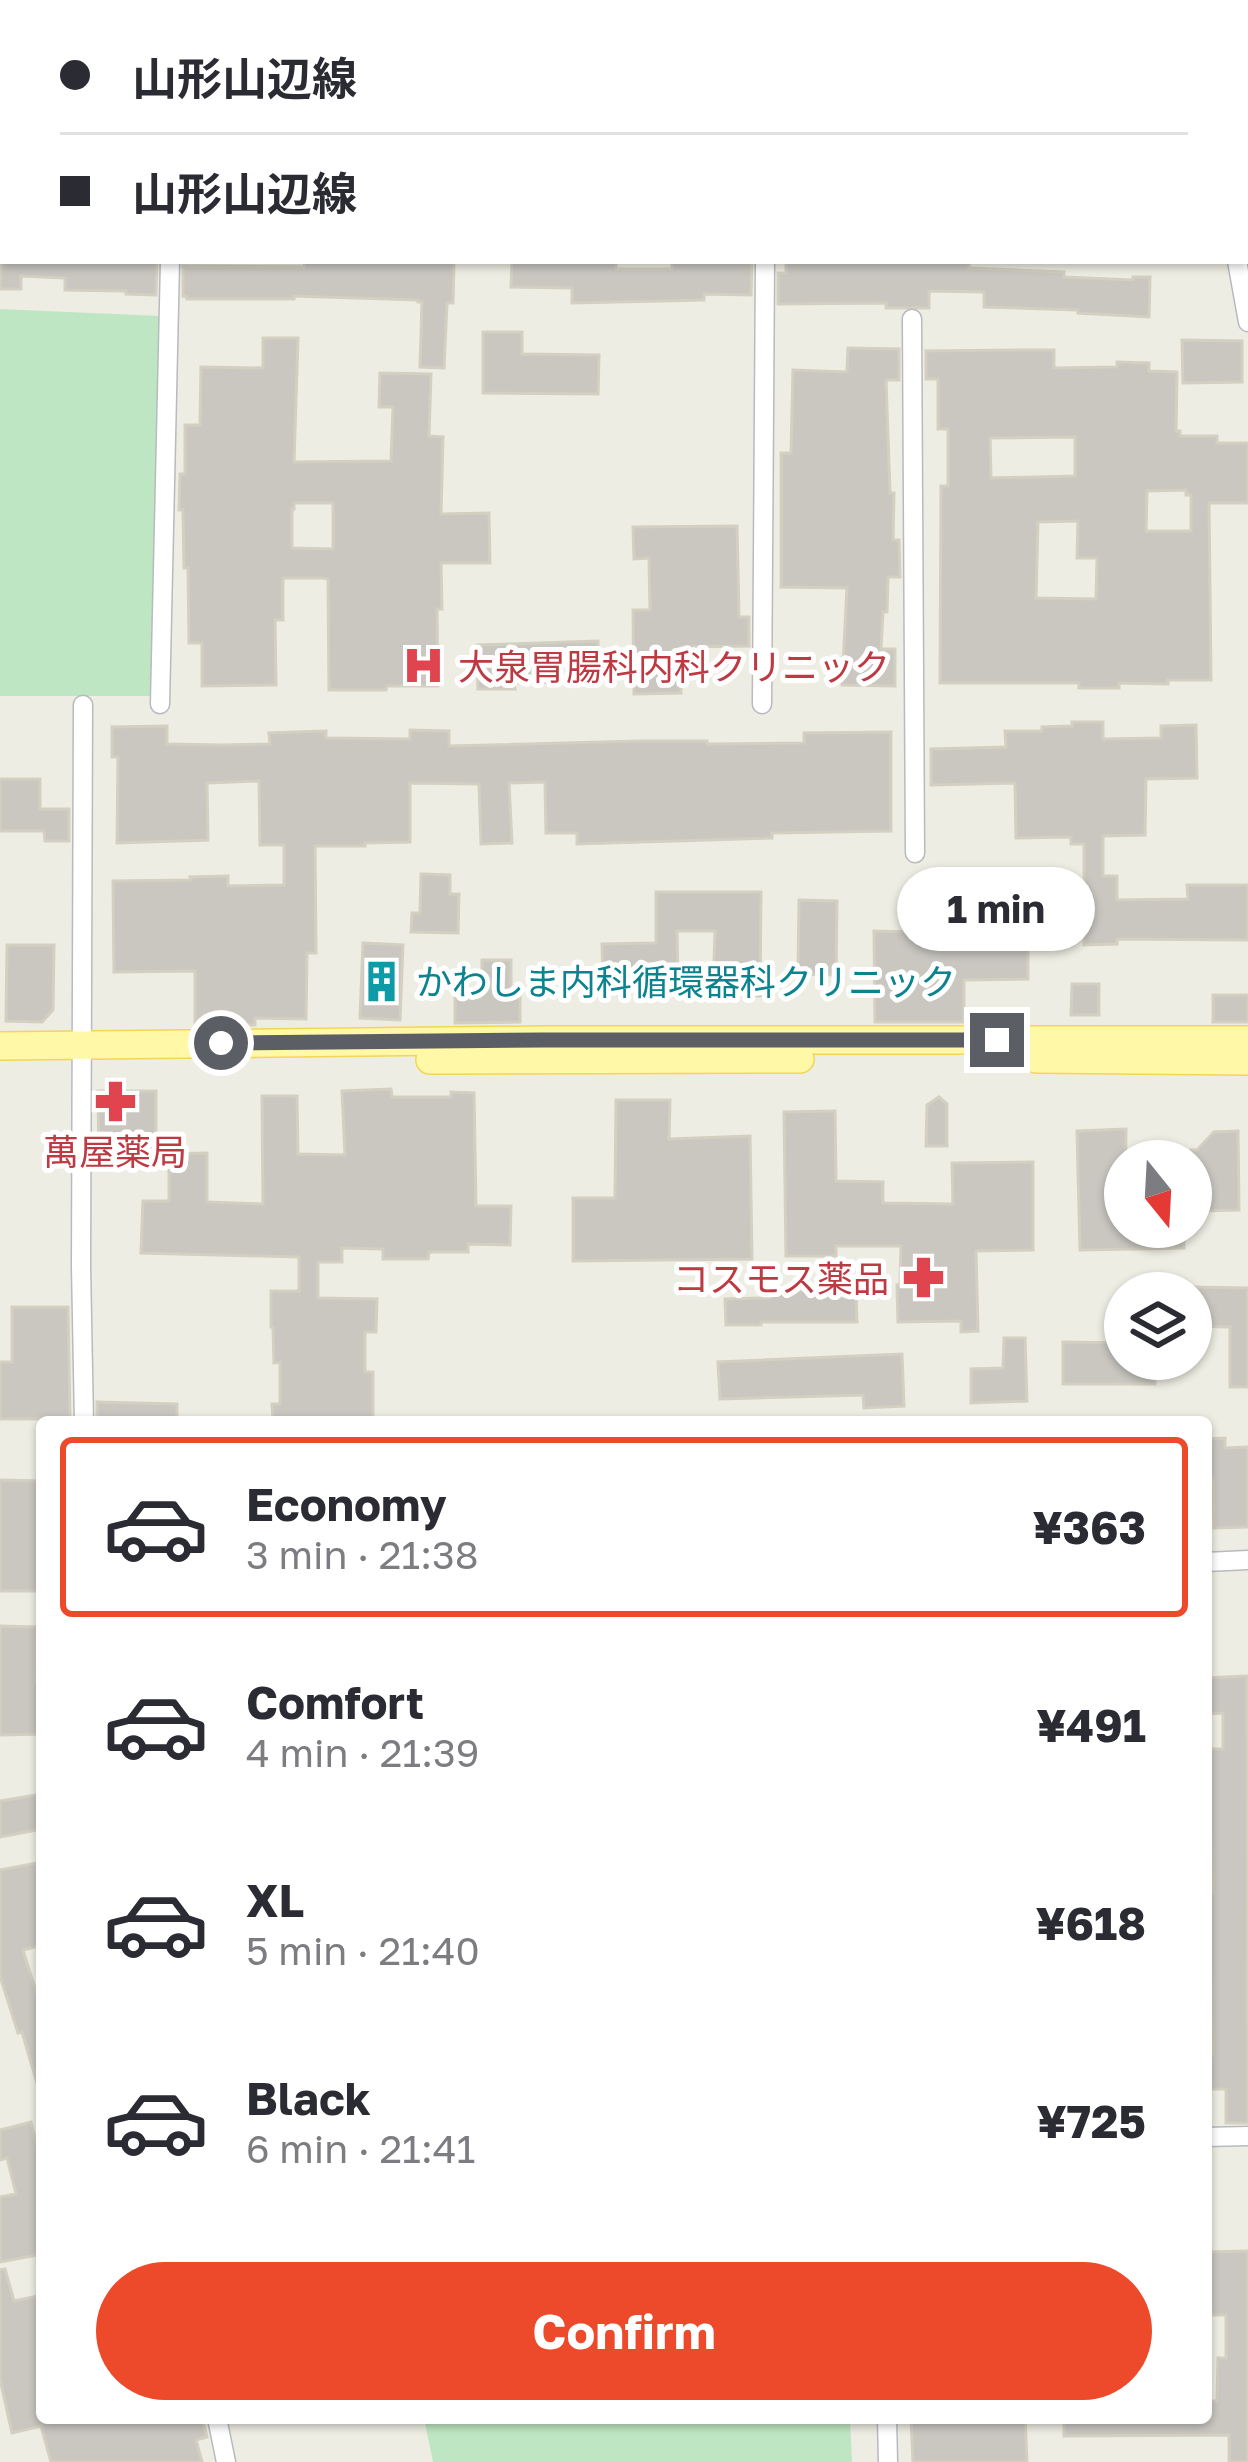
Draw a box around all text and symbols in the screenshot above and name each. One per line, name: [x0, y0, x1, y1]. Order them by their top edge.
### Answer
text: 山形山辺線: [132, 51, 357, 105]
text: 山形山辺線: [132, 166, 357, 220]
hospital icon: 大泉胃腸科内科クリニック: [401, 643, 447, 689]
place label: 大泉胃腸科内科クリニック: [458, 645, 890, 688]
callout: 1 min: [898, 866, 1096, 950]
text: 1 min: [947, 885, 1045, 932]
building icon: かわしま内科循環器科クリニック: [359, 958, 405, 1004]
place label: かわしま内科循環器科クリニック: [416, 960, 956, 1003]
route end: [970, 1013, 1024, 1067]
route start: [194, 1016, 248, 1070]
pharmacy icon: 萬屋薬局: [92, 1078, 138, 1124]
place label: 萬屋薬局: [43, 1130, 187, 1173]
north arrow: [1104, 1140, 1212, 1248]
map controls: [1104, 1140, 1212, 1380]
pharmacy icon: コスモス薬品: [900, 1255, 946, 1301]
place label: コスモス薬品: [673, 1257, 889, 1300]
button: layers: [1104, 1272, 1212, 1380]
icon: car: [102, 1473, 210, 1581]
text: Economy: [246, 1477, 447, 1531]
text: ¥363: [1033, 1500, 1146, 1554]
text: 3 min · 21:38: [246, 1531, 479, 1578]
icon: car: [102, 1671, 210, 1779]
text: Comfort: [246, 1675, 424, 1729]
text: ¥491: [1036, 1698, 1146, 1752]
text: 4 min · 21:39: [246, 1729, 479, 1776]
icon: car: [102, 1869, 210, 1977]
text: XL: [246, 1873, 304, 1927]
text: ¥618: [1036, 1896, 1146, 1950]
text: 5 min · 21:40: [246, 1927, 480, 1974]
icon: car: [102, 2067, 210, 2175]
text: Black: [246, 2071, 371, 2125]
text: ¥725: [1037, 2094, 1146, 2148]
text: 6 min · 21:41: [246, 2125, 475, 2172]
button: Confirm: [96, 2262, 1152, 2400]

